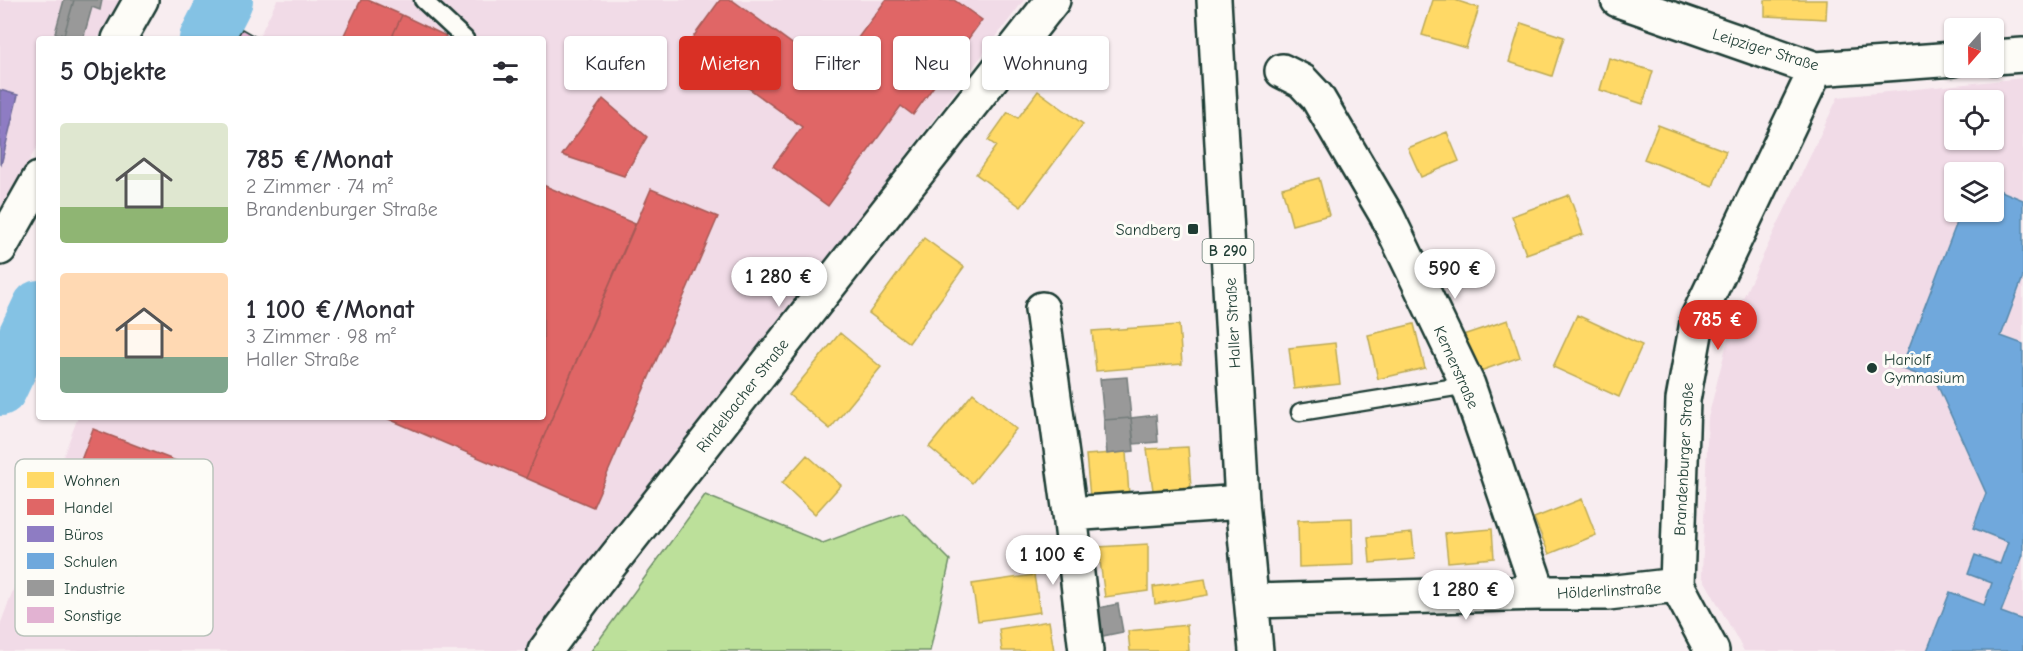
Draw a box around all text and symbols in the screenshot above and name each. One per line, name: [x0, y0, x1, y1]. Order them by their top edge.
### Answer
north arrow: [1944, 18, 2004, 78]
map controls: [1944, 18, 2004, 222]
street label: Leipziger Straße: [1710, 25, 1821, 75]
chip: Kaufen: [564, 36, 667, 90]
chip: Mieten: [679, 36, 781, 90]
chip: Filter: [793, 36, 881, 90]
chip: Neu: [893, 36, 970, 90]
chip: Wohnung: [982, 36, 1109, 90]
icon: filters: [489, 56, 522, 89]
text: 5 Objekte: [60, 57, 166, 87]
button: locate: [1944, 90, 2004, 150]
text: 785 €/Monat: [246, 145, 393, 175]
icon: home: [108, 147, 180, 219]
button: layers: [1944, 162, 2004, 222]
text: 2 Zimmer · 74 m²: [246, 175, 393, 198]
text: Brandenburger Straße: [246, 198, 438, 221]
place label: Sandberg: [1116, 221, 1181, 239]
marker: Sandberg: [1186, 222, 1200, 236]
road number: B 290: [1202, 239, 1254, 263]
pin: 590 €: [1413, 249, 1497, 300]
pin: 1 280 €: [724, 257, 834, 308]
text: 590 €: [1428, 257, 1482, 280]
text: 1 280 €: [745, 265, 813, 288]
street label: Haller Straße: [1222, 277, 1244, 369]
text: 1 100 €/Monat: [246, 295, 414, 325]
icon: home: [108, 297, 180, 369]
pin: 785 €: [1676, 300, 1760, 351]
text: 785 €: [1693, 308, 1743, 331]
street label: Kernerstraße: [1430, 323, 1482, 411]
text: 3 Zimmer · 98 m²: [246, 325, 396, 348]
street label: Rindelbacher Straße: [693, 335, 793, 456]
text: Haller Straße: [246, 348, 359, 371]
place label: Hariolf Gymnasium: [1884, 351, 1965, 387]
marker: Hariolf Gymnasium: [1865, 361, 1879, 375]
street label: Brandenburger Straße: [1671, 382, 1697, 536]
legend: [15, 459, 213, 636]
text: Wohnen: [64, 472, 120, 490]
text: Handel: [64, 499, 113, 517]
text: Büros: [64, 526, 104, 544]
pin: 1 100 €: [998, 535, 1108, 586]
text: 1 100 €: [1020, 543, 1086, 566]
text: Schulen: [64, 553, 118, 571]
pin: 1 280 €: [1411, 570, 1521, 621]
text: 1 280 €: [1432, 578, 1500, 601]
street label: Hölderlinstraße: [1556, 579, 1662, 603]
text: Industrie: [64, 580, 125, 598]
text: Sonstige: [64, 607, 122, 625]

